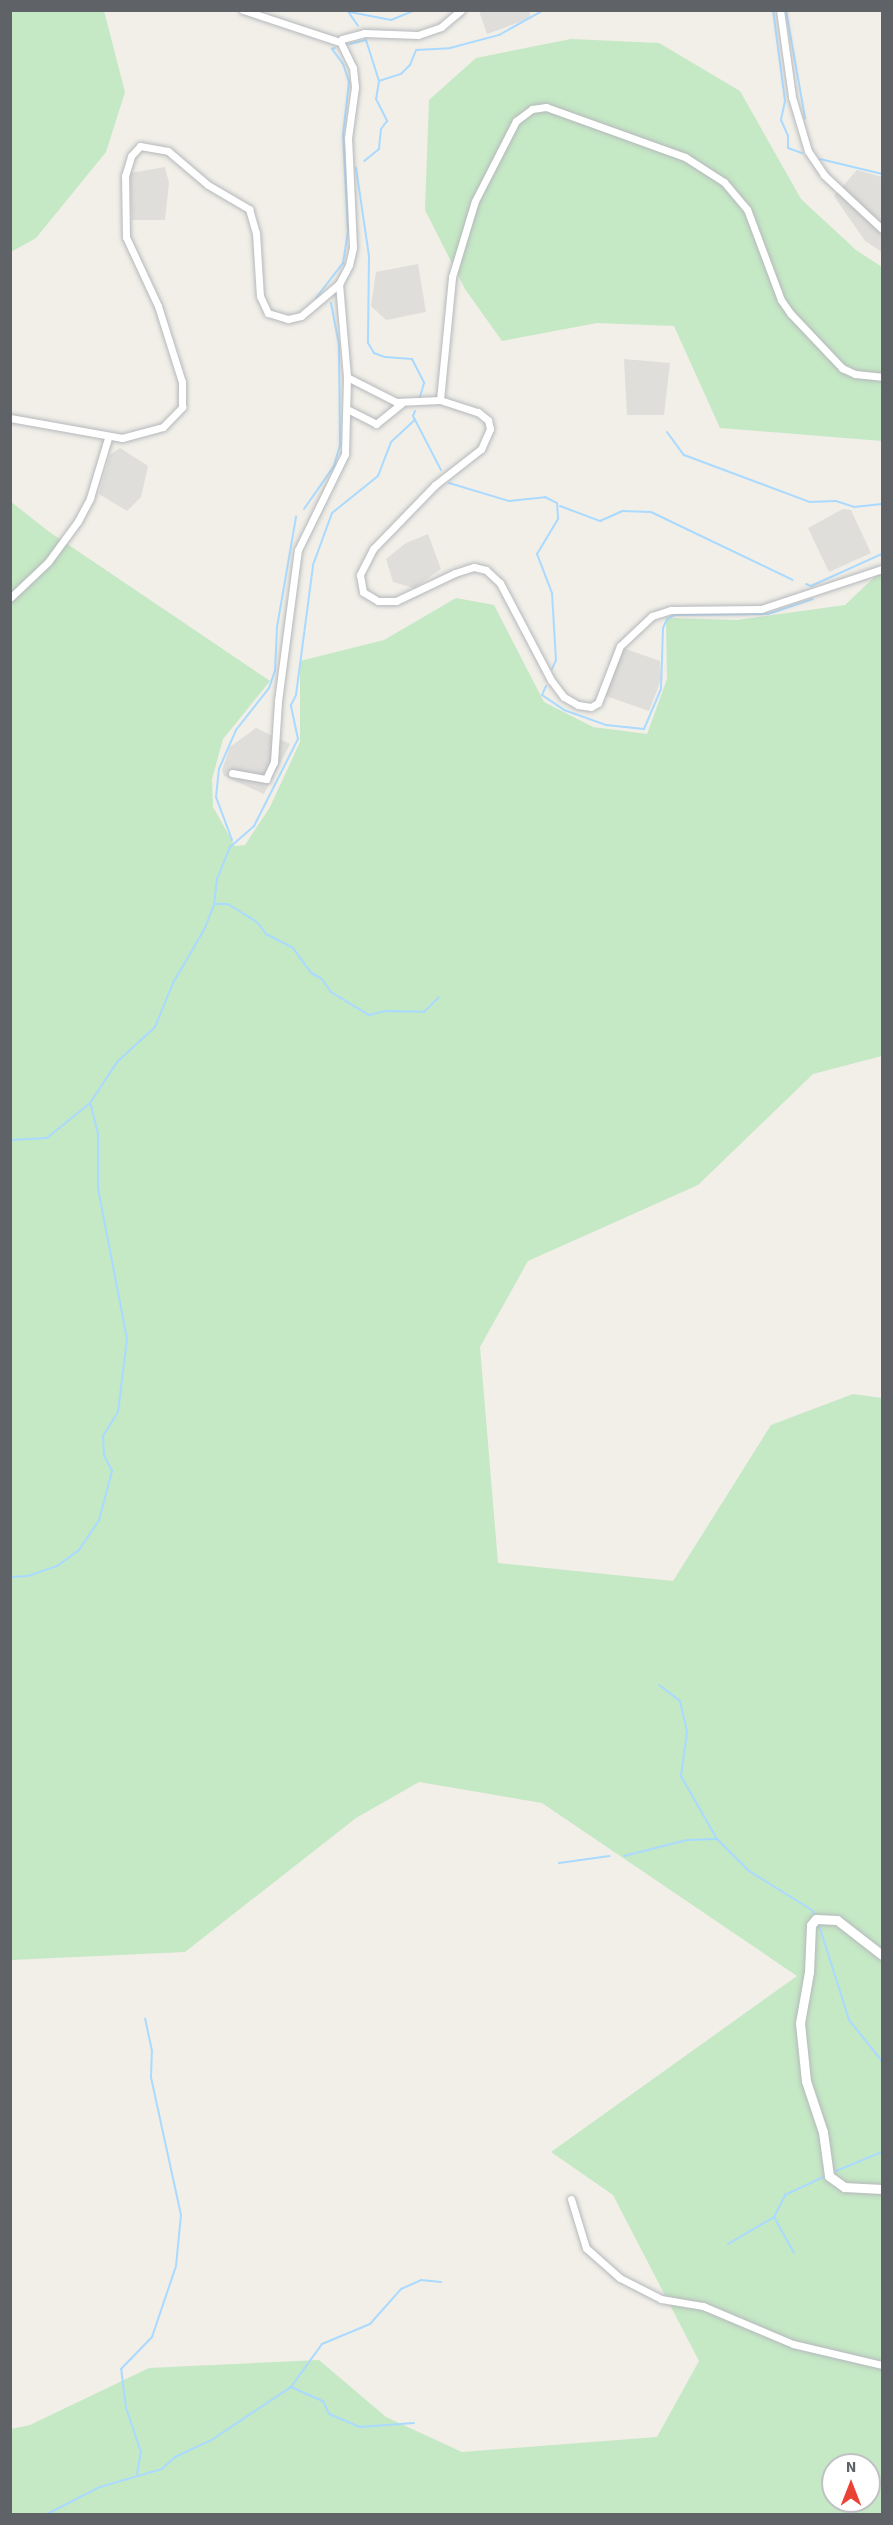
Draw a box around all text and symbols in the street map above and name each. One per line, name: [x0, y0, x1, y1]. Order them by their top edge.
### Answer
north arrow: [821, 2453, 881, 2513]
text: N: [846, 2456, 856, 2478]

